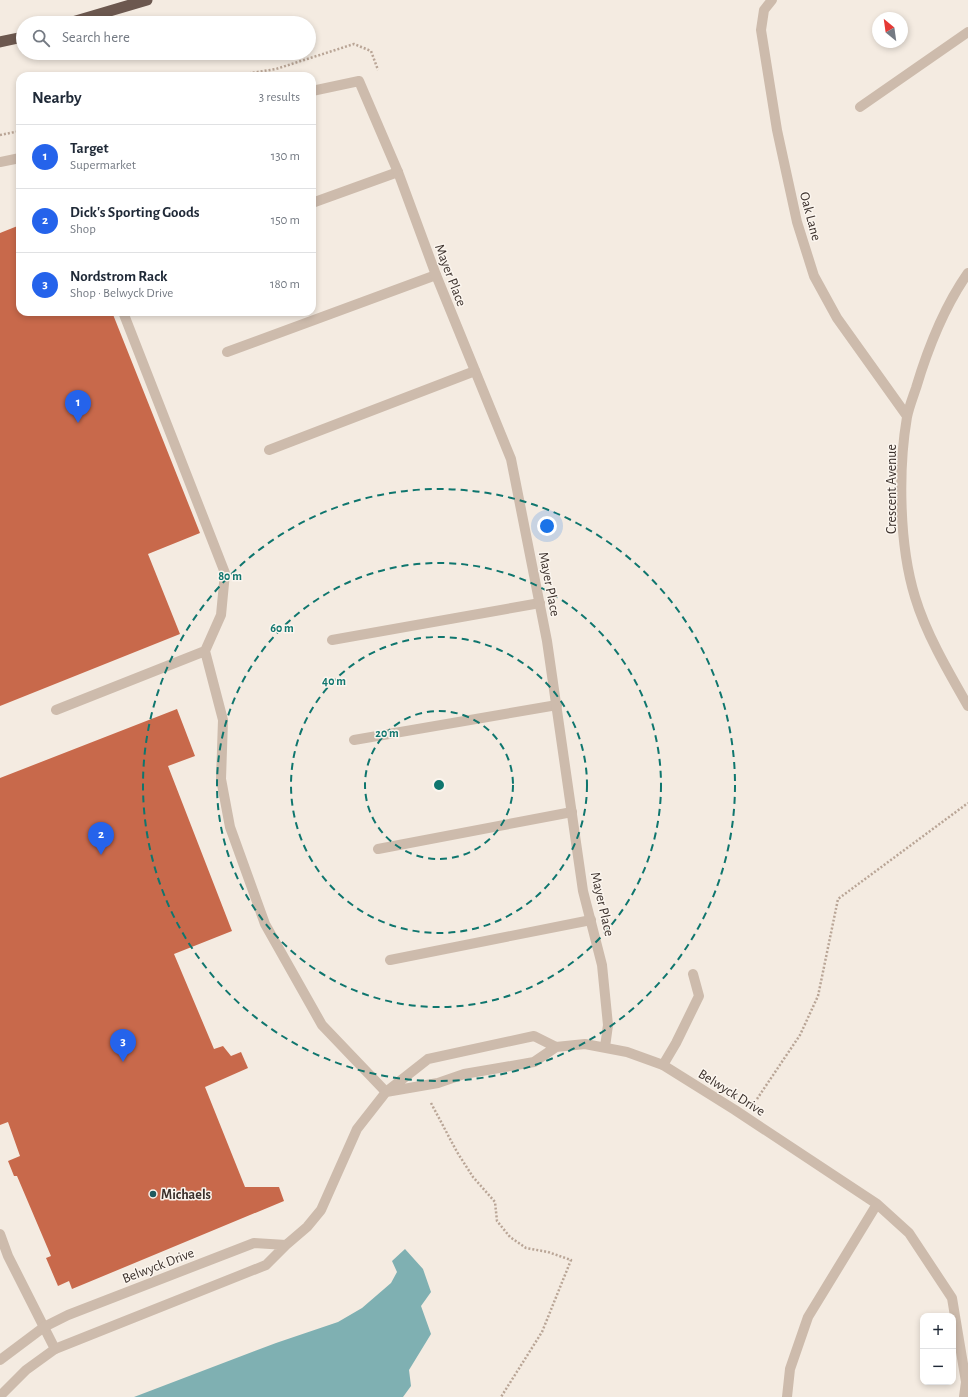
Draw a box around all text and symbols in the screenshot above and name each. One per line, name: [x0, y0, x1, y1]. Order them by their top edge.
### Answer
north arrow: [872, 12, 908, 48]
search box: [16, 16, 316, 60]
icon: search: [30, 27, 52, 49]
text: Search here: [62, 30, 130, 45]
text: Nearby: [32, 89, 82, 106]
text: 3 results: [259, 91, 300, 104]
text: Target: [70, 141, 108, 156]
text: 1: [43, 150, 47, 163]
text: 130 m: [271, 150, 300, 163]
text: Supermarket: [70, 159, 136, 172]
street label: Oak Lane: [797, 190, 823, 242]
text: Dick's Sporting Goods: [70, 205, 200, 220]
text: 2: [42, 214, 48, 227]
text: 150 m: [271, 214, 300, 227]
text: Shop: [70, 223, 96, 236]
street label: Mayer Place: [432, 242, 468, 308]
text: Nordstrom Rack: [70, 269, 167, 284]
text: 3: [42, 278, 48, 291]
text: 180 m: [270, 278, 300, 291]
text: Shop · Belwyck Drive: [70, 287, 173, 300]
pin: 1: [65, 390, 91, 423]
street label: Crescent Avenue: [885, 444, 899, 534]
your location: [537, 516, 557, 536]
street label: Mayer Place: [536, 551, 562, 618]
text: 80 m: [218, 570, 242, 582]
text: 60 m: [270, 622, 294, 634]
text: 40 m: [322, 675, 346, 687]
text: 20 m: [375, 727, 399, 739]
centre of rings: [432, 778, 446, 792]
pin: 2: [88, 822, 114, 855]
street label: Mayer Place: [588, 871, 616, 938]
pin: 3: [110, 1029, 136, 1062]
street label: Belwyck Drive: [696, 1067, 767, 1119]
place label: Michaels: [161, 1188, 211, 1202]
marker: Michaels: [148, 1189, 158, 1199]
street label: Belwyck Drive: [121, 1246, 196, 1286]
map controls: [920, 1313, 956, 1385]
button: +: [920, 1313, 956, 1349]
button: −: [920, 1349, 956, 1385]

